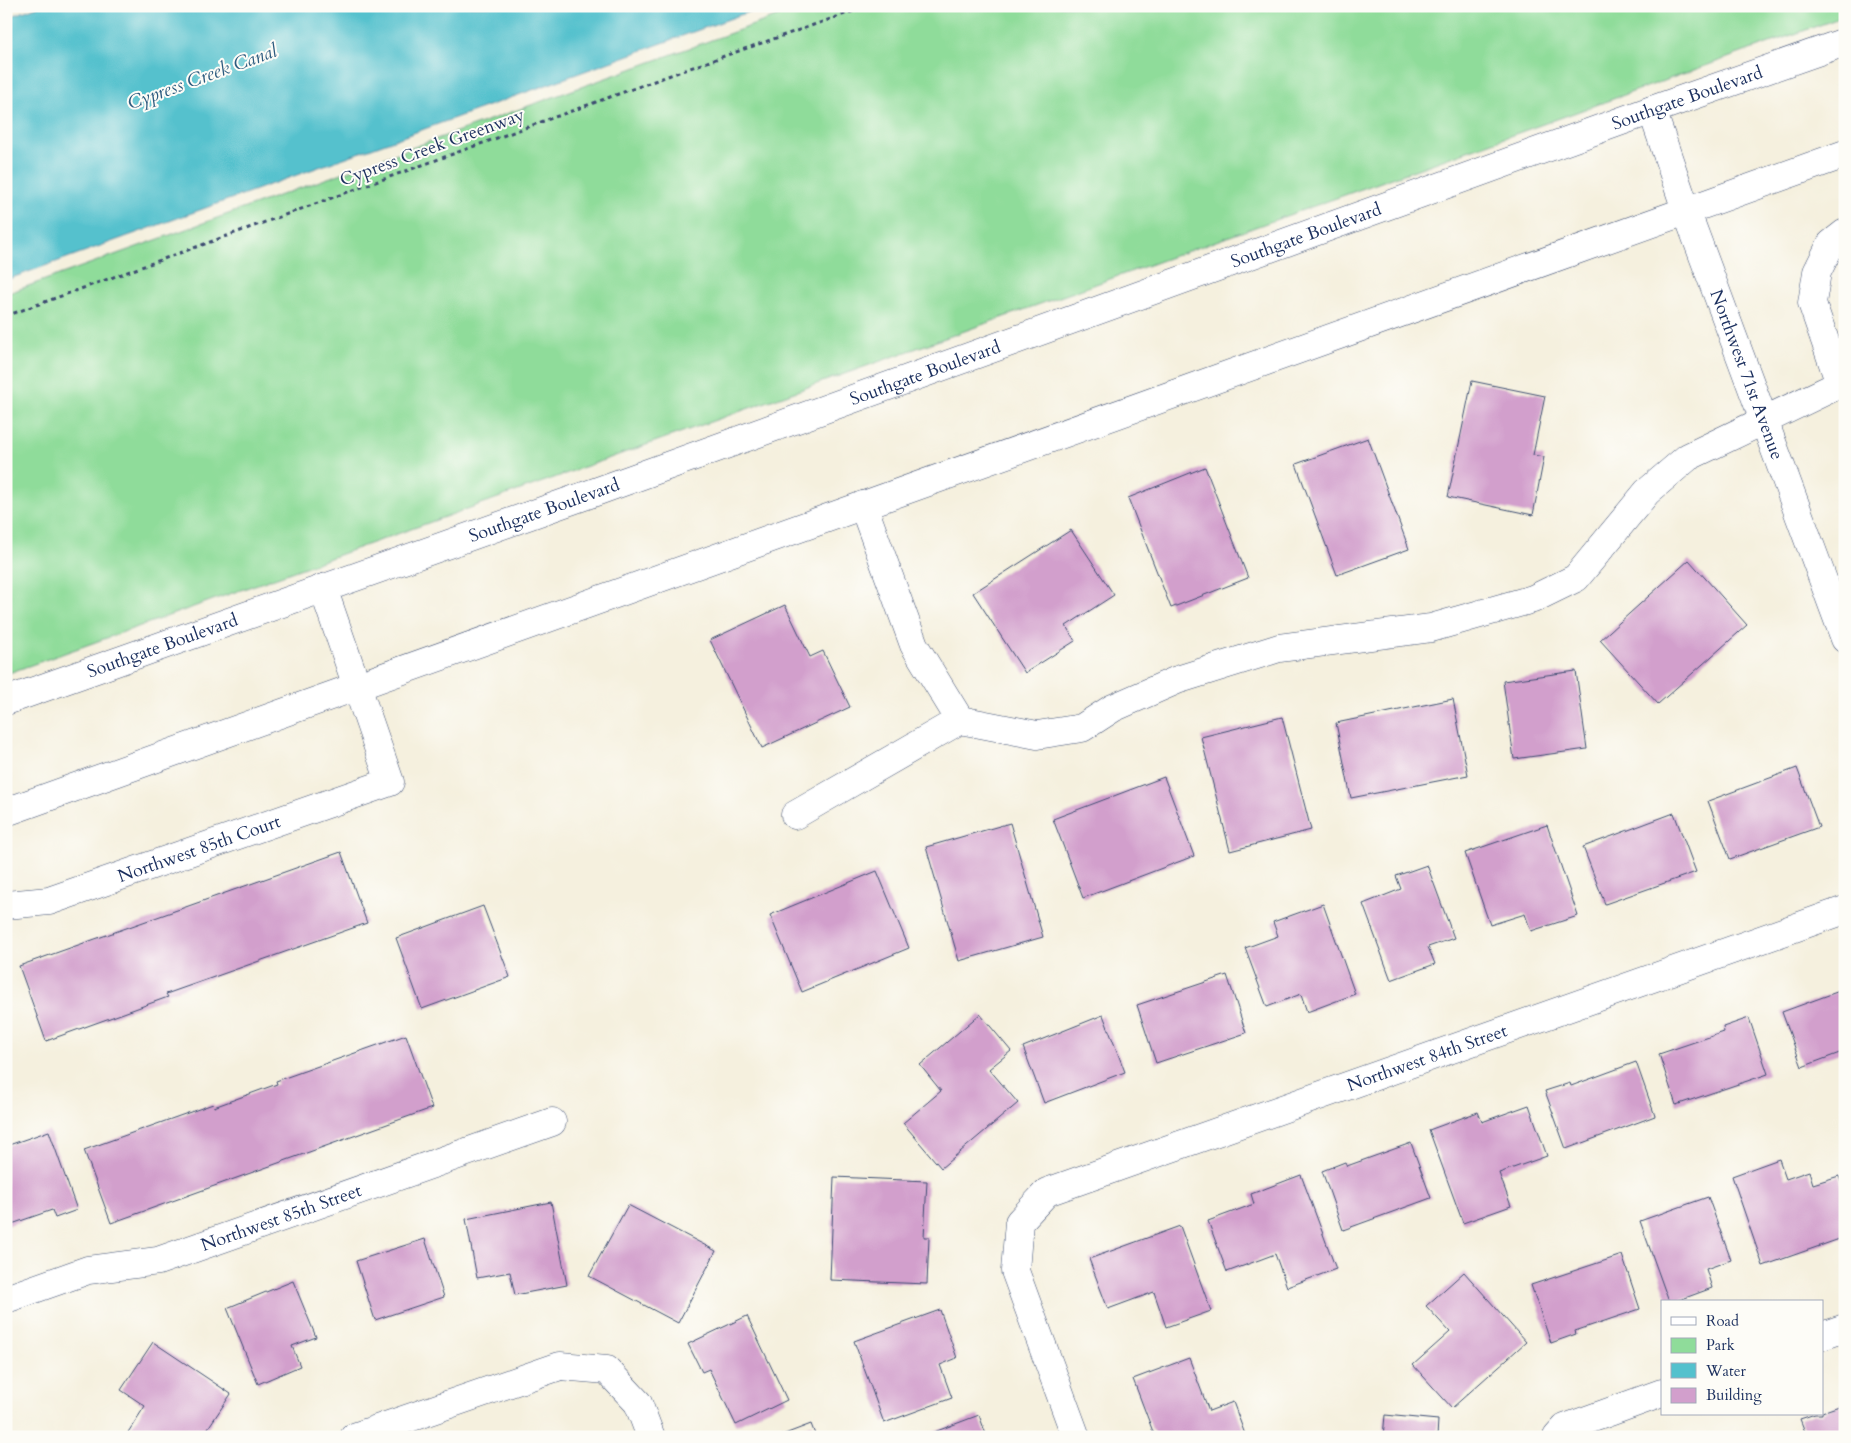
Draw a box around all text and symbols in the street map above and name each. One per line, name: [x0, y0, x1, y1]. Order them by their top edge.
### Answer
water label: Cypress Creek Canal: [124, 38, 282, 116]
street label: Southgate Boulevard: [1608, 60, 1766, 137]
street label: Cypress Creek Greenway: [336, 102, 528, 193]
street label: Southgate Boulevard: [1227, 197, 1385, 274]
street label: Northwest 71st Avenue: [1704, 286, 1789, 463]
street label: Southgate Boulevard: [847, 334, 1004, 412]
street label: Southgate Boulevard: [465, 472, 624, 549]
street label: Southgate Boulevard: [84, 608, 242, 684]
street label: Northwest 85th Court: [114, 809, 284, 889]
street label: Northwest 84th Street: [1343, 1018, 1511, 1098]
street label: Northwest 85th Street: [197, 1178, 365, 1258]
legend: [1661, 1300, 1824, 1416]
text: Road: [1706, 1311, 1739, 1331]
text: Park: [1706, 1335, 1735, 1355]
text: Water: [1705, 1361, 1747, 1381]
text: Building: [1706, 1385, 1762, 1405]

